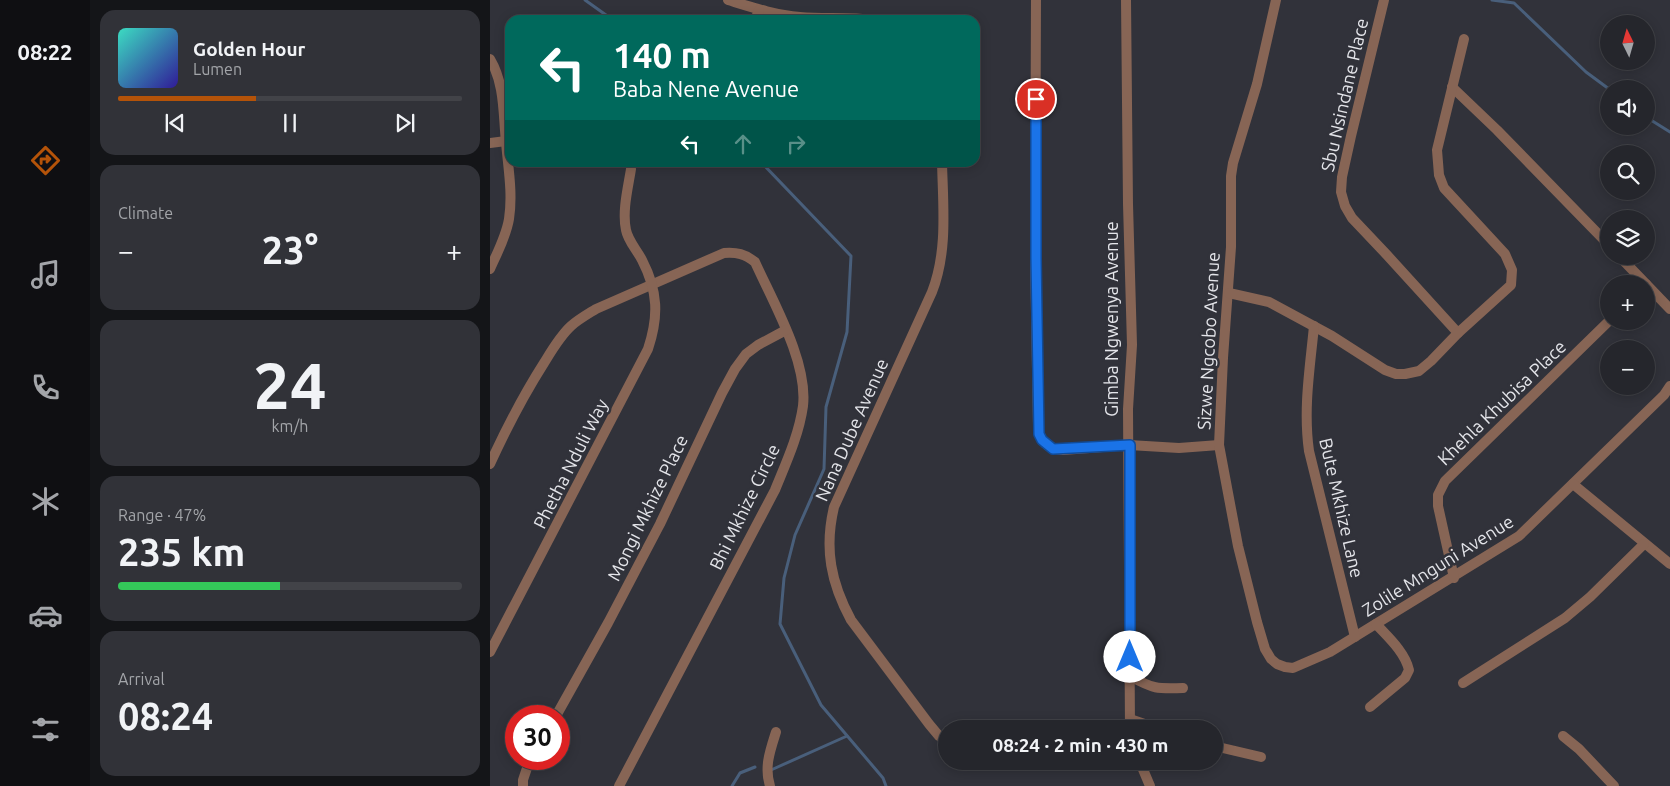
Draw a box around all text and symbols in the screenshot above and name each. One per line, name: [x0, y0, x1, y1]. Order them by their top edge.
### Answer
north arrow: [1600, 15, 1655, 70]
map controls: [1600, 15, 1655, 395]
street label: Sbu Nsindane Place: [1317, 16, 1371, 173]
icon: left: [530, 35, 595, 100]
text: 140 m: [613, 35, 711, 75]
text: Golden Hour: [193, 38, 305, 60]
text: 08:22: [17, 39, 73, 64]
text: Lumen: [193, 60, 242, 78]
text: Baba Nene Avenue: [613, 76, 799, 101]
pin: [1015, 78, 1057, 120]
button: sound: [1600, 80, 1655, 135]
icon: arrive: [1022, 85, 1050, 113]
icon: previous: [161, 109, 189, 137]
icon: pause: [276, 109, 304, 137]
icon: next: [391, 109, 419, 137]
icon: left: [676, 130, 704, 158]
icon: ahead: [729, 130, 757, 158]
icon: right: [782, 130, 810, 158]
icon: directions: [28, 143, 63, 178]
button: search: [1600, 145, 1655, 200]
text: Climate: [118, 204, 173, 222]
button: layers: [1600, 210, 1655, 265]
street label: Gimba Ngwenya Avenue: [1101, 221, 1121, 417]
text: 23°: [262, 229, 318, 271]
text: −: [118, 235, 134, 266]
text: +: [446, 235, 462, 266]
street label: Sizwe Ngcobo Avenue: [1193, 252, 1223, 430]
icon: music: [28, 257, 63, 292]
button: +: [1600, 275, 1655, 330]
street label: Khehla Khubisa Place: [1433, 336, 1569, 469]
button: −: [1600, 340, 1655, 395]
text: 24: [253, 348, 327, 421]
street label: Nana Dube Avenue: [811, 355, 892, 504]
icon: phone: [28, 370, 63, 405]
street label: Phetha Nduli Way: [529, 395, 612, 532]
text: km/h: [272, 417, 308, 435]
street label: Mongi Mkhize Place: [603, 431, 691, 584]
street label: Bute Mkhize Lane: [1316, 436, 1368, 580]
street label: Bhi Mkhize Circle: [705, 441, 783, 573]
icon: climate: [28, 484, 63, 519]
text: Range · 47%: [118, 506, 206, 524]
street label: Zolile Mnguni Avenue: [1358, 510, 1517, 620]
text: 235 km: [118, 531, 245, 573]
icon: car: [28, 598, 63, 633]
position arrow: [1103, 630, 1155, 682]
text: Arrival: [118, 670, 165, 688]
text: 08:24: [118, 695, 213, 737]
speed limit sign: 30: [505, 705, 570, 770]
icon: filters: [28, 712, 63, 747]
text: 08:24 · 2 min · 430 m: [993, 734, 1168, 756]

